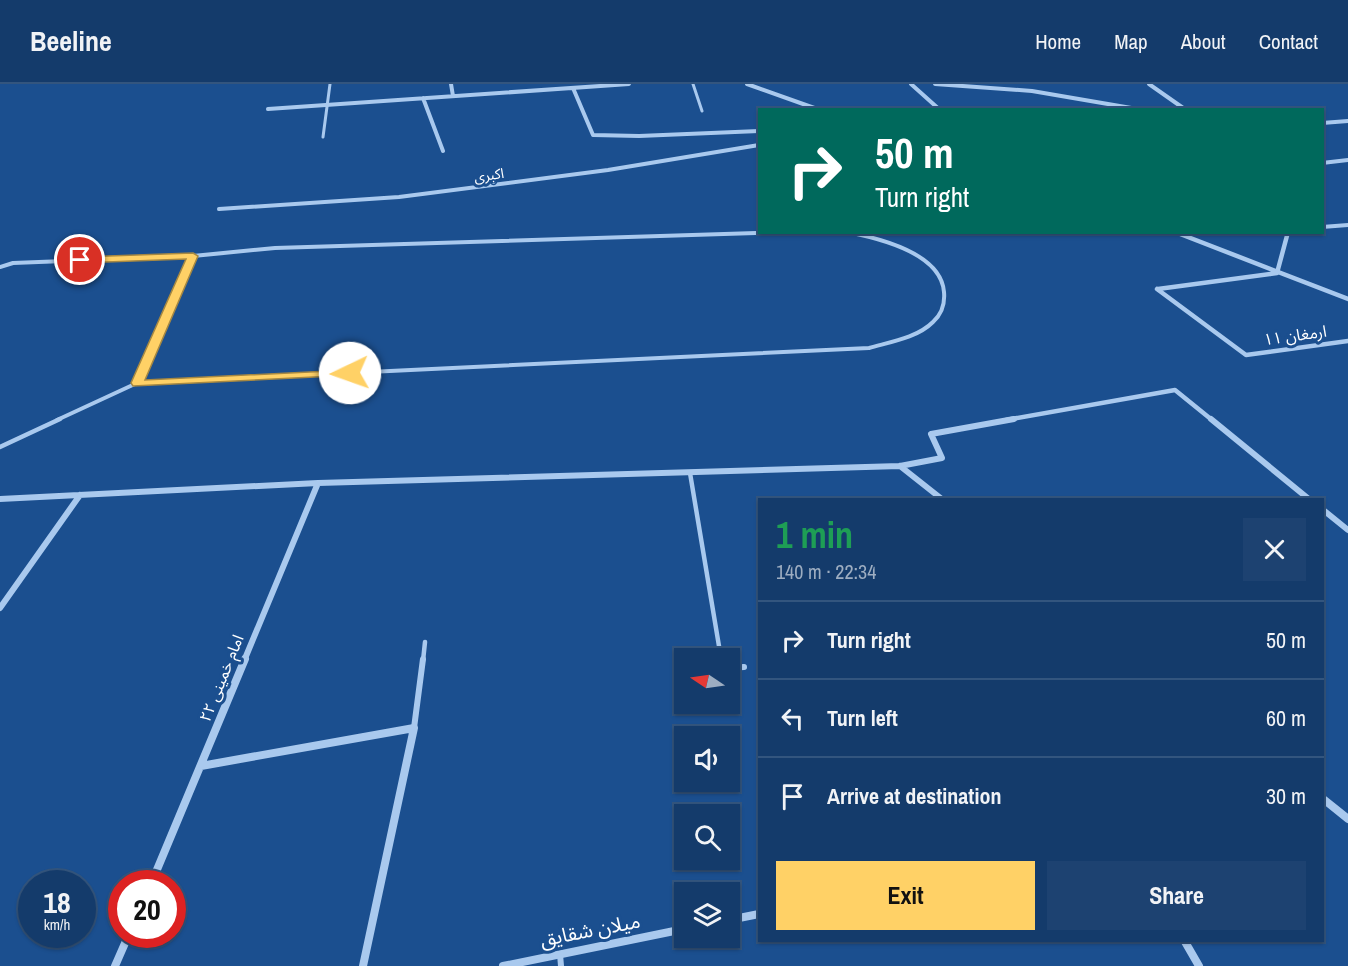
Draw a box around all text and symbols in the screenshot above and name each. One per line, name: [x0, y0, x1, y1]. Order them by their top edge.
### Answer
text: Beeline: [30, 22, 112, 60]
text: Home: [1035, 27, 1081, 56]
text: Map: [1114, 27, 1148, 56]
text: About: [1181, 27, 1226, 56]
text: Contact: [1259, 27, 1318, 56]
text: 50 m: [875, 125, 954, 181]
icon: right: [776, 132, 854, 210]
street label: اکبری: [473, 164, 505, 186]
text: Turn right: [875, 179, 969, 215]
pin: [54, 234, 105, 285]
icon: arrive: [63, 243, 96, 276]
street label: ارمغان ۱۱: [1262, 320, 1328, 350]
position arrow: [318, 341, 382, 405]
text: 1 min: [776, 511, 853, 559]
button: close: [1243, 518, 1306, 581]
text: 140 m · 22:34: [776, 558, 876, 585]
icon: right: [776, 624, 809, 657]
text: Turn right: [827, 625, 911, 655]
text: 50 m: [1266, 625, 1306, 655]
street label: امام خمینی ۲۲: [194, 631, 250, 726]
north arrow: [674, 648, 740, 714]
map controls: [674, 648, 740, 948]
icon: left: [776, 702, 809, 735]
text: Turn left: [827, 703, 898, 733]
text: 60 m: [1266, 703, 1306, 733]
button: sound: [674, 726, 740, 792]
icon: arrive: [776, 780, 809, 813]
text: Arrive at destination: [827, 781, 1001, 811]
text: 30 m: [1266, 781, 1306, 811]
button: search: [674, 804, 740, 870]
button: Exit: [776, 861, 1035, 930]
button: Share: [1047, 861, 1306, 930]
speed limit sign: 20: [108, 870, 186, 948]
text: 18: [43, 882, 71, 922]
button: layers: [674, 882, 740, 948]
street label: میلان شقایق: [537, 907, 642, 952]
text: km/h: [44, 914, 70, 935]

